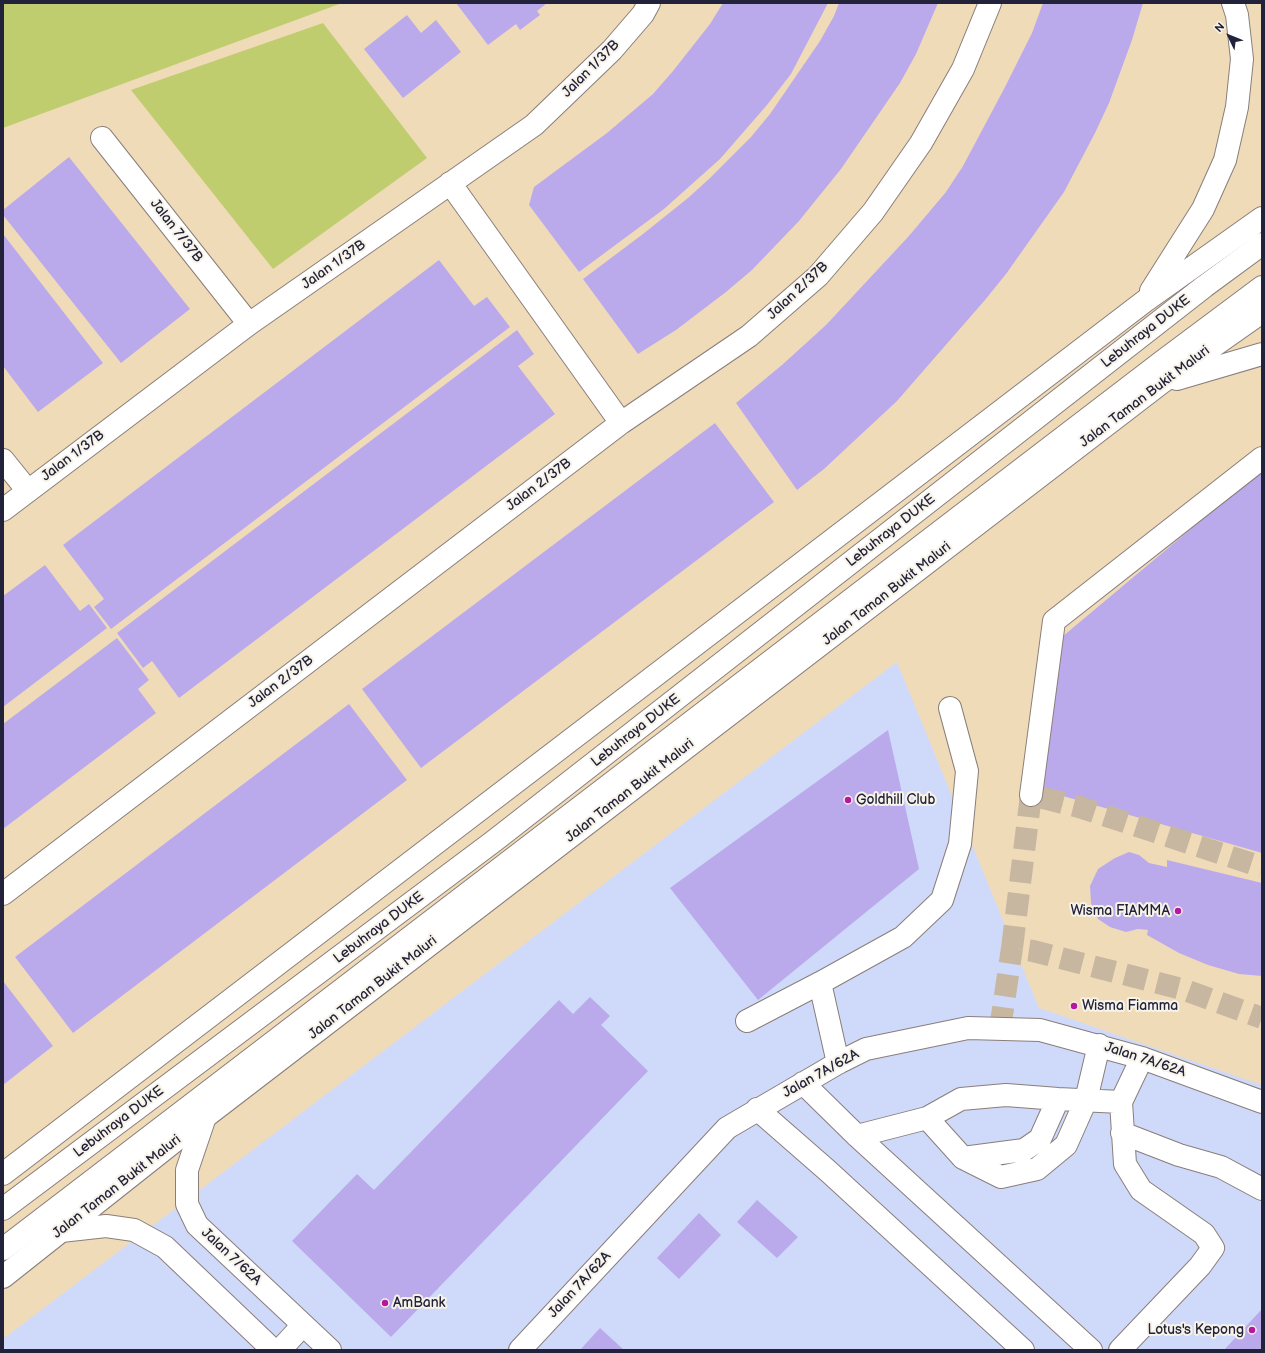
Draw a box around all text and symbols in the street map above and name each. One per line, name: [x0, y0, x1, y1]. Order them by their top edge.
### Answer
north arrow: [1209, 16, 1249, 56]
text: N: [1212, 20, 1227, 35]
street label: Jalan 1/37B: [559, 37, 623, 101]
street label: Jalan 7/37B: [146, 196, 206, 266]
street label: Jalan 1/37B: [299, 237, 369, 293]
street label: Jalan 2/37B: [764, 259, 832, 323]
street label: Lebuhraya DUKE: [1098, 292, 1194, 372]
street label: Jalan Taman Bukit Maluri: [1077, 343, 1213, 451]
street label: Jalan 1/37B: [38, 427, 108, 485]
street label: Jalan 2/37B: [503, 455, 575, 515]
street label: Lebuhraya DUKE: [843, 491, 939, 571]
street label: Jalan Taman Bukit Maluri: [819, 539, 955, 649]
street label: Jalan 2/37B: [245, 652, 317, 712]
street label: Lebuhraya DUKE: [588, 691, 684, 771]
street label: Jalan Taman Bukit Maluri: [562, 736, 698, 846]
place label: Goldhill Club: [856, 792, 935, 808]
marker: Goldhill Club: [843, 795, 853, 805]
street label: Lebuhraya DUKE: [331, 889, 427, 967]
place label: Wisma FIAMMA: [1070, 903, 1170, 919]
marker: Wisma FIAMMA: [1173, 906, 1183, 916]
street label: Jalan Taman Bukit Maluri: [305, 933, 441, 1043]
place label: Wisma Fiamma: [1082, 998, 1178, 1014]
marker: Wisma Fiamma: [1069, 1001, 1079, 1011]
street label: Jalan 7A/62A: [1102, 1039, 1188, 1081]
street label: Jalan 7A/62A: [780, 1046, 862, 1102]
street label: Lebuhraya DUKE: [71, 1083, 167, 1161]
street label: Jalan Taman Bukit Maluri: [49, 1132, 185, 1242]
street label: Jalan 7/62A: [197, 1225, 265, 1289]
street label: Jalan 7A/62A: [545, 1248, 615, 1322]
place label: AmBank: [393, 1295, 445, 1311]
marker: AmBank: [380, 1298, 390, 1308]
place label: Lotus's Kepong: [1147, 1322, 1244, 1338]
marker: Lotus's Kepong: [1247, 1325, 1257, 1335]

